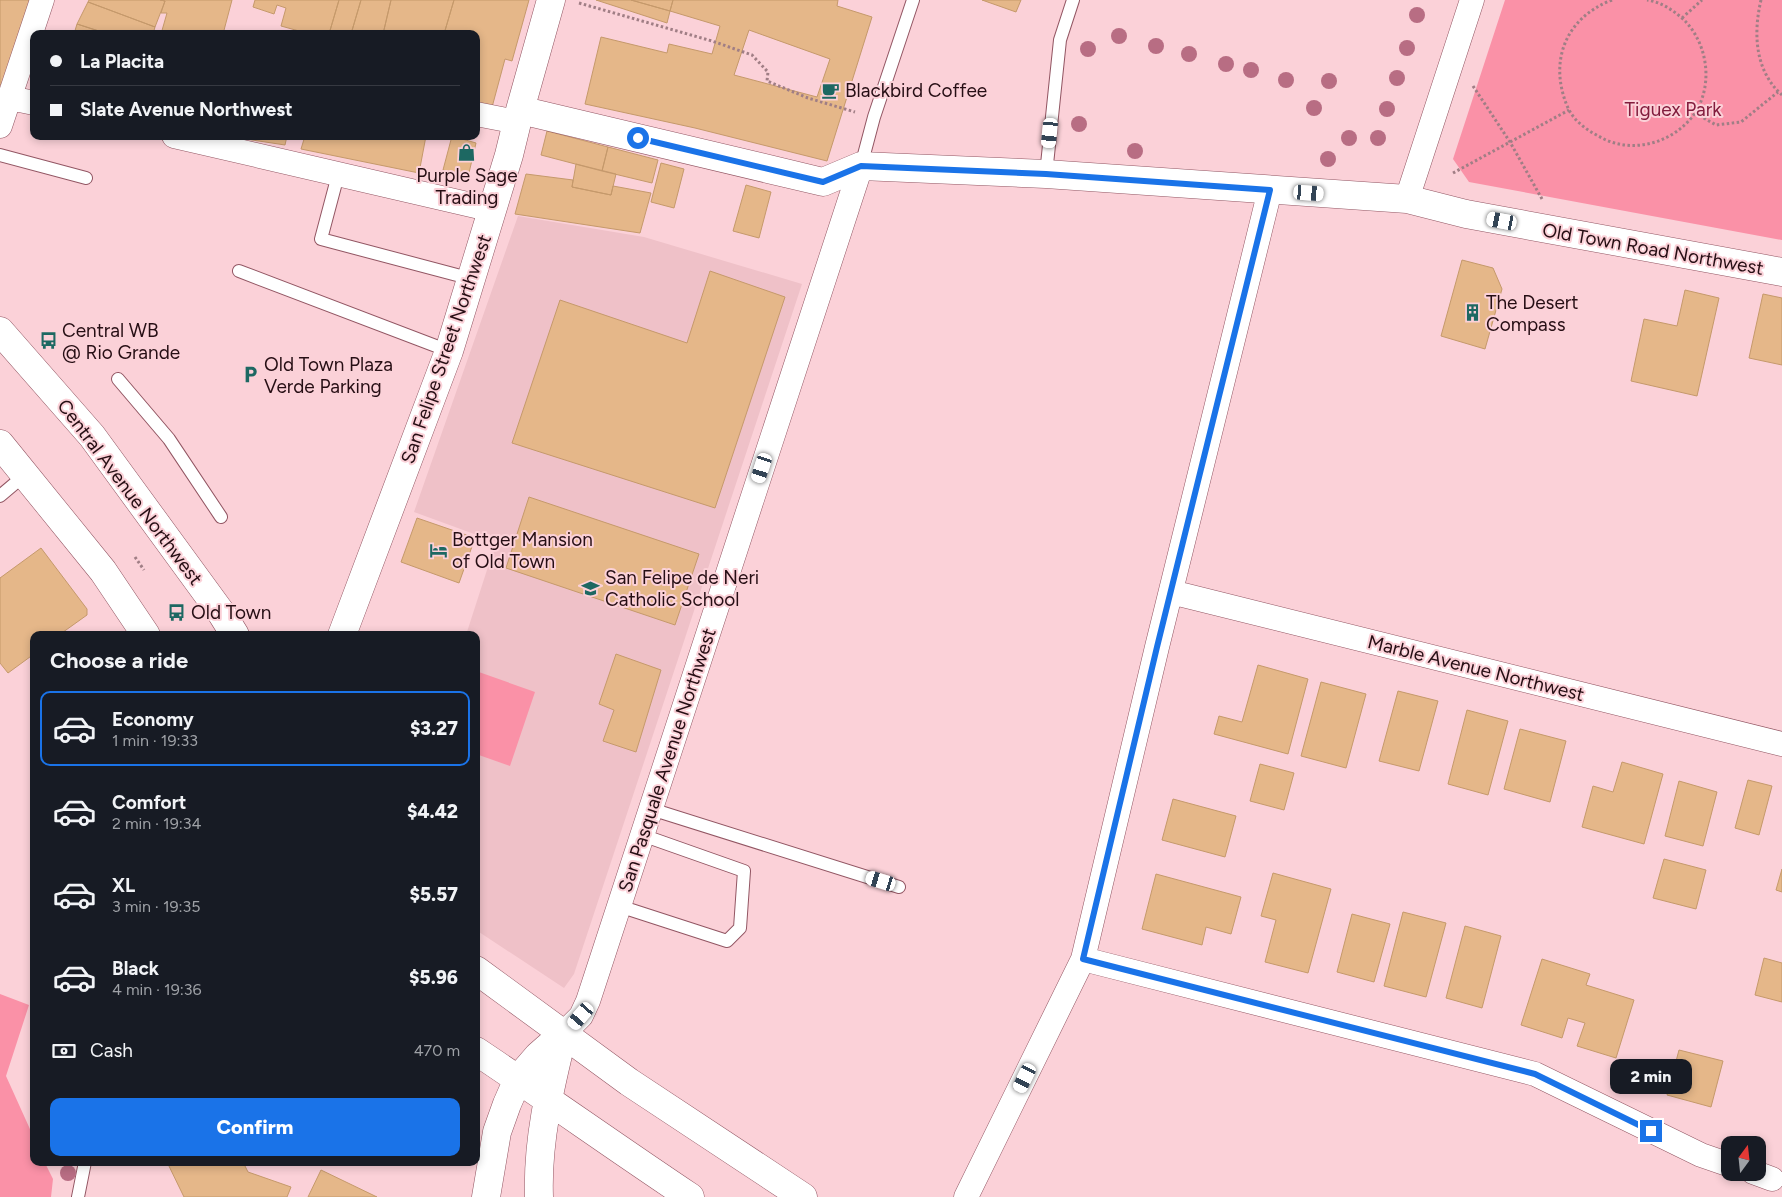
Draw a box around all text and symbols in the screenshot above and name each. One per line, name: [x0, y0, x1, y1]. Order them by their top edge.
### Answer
text: La Placita: [80, 50, 164, 73]
place label: Blackbird Coffee: [845, 79, 987, 102]
cafe icon: Blackbird Coffee: [821, 80, 841, 100]
text: Slate Avenue Northwest: [80, 98, 293, 121]
park label: Tiguex Park: [1625, 98, 1722, 121]
car: [1040, 117, 1059, 149]
route start: [627, 127, 649, 149]
shop icon: Purple Sage Trading: [457, 142, 477, 162]
place label: Purple Sage Trading: [416, 164, 518, 209]
car: [1293, 184, 1324, 202]
car: [1485, 211, 1518, 231]
street label: Old Town Road Northwest: [1541, 218, 1765, 280]
street label: San Felipe Street Northwest: [396, 231, 496, 467]
place label: The Desert Compass: [1486, 291, 1578, 336]
building icon: The Desert Compass: [1462, 303, 1482, 323]
place label: Central WB @ Rio Grande: [62, 319, 180, 364]
bus stop icon: Central WB @ Rio Grande: [38, 331, 58, 351]
place label: Old Town Plaza Verde Parking: [264, 353, 393, 398]
parking icon: Old Town Plaza Verde Parking: [240, 365, 260, 385]
street label: Central Avenue Northwest: [53, 395, 207, 589]
car: [750, 451, 773, 485]
place label: Bottger Mansion of Old Town: [452, 528, 593, 573]
hotel icon: Bottger Mansion of Old Town: [428, 540, 448, 560]
place label: San Felipe de Neri Catholic School: [605, 566, 759, 611]
school or university icon: San Felipe de Neri Catholic School: [581, 578, 601, 598]
place label: Old Town: [191, 601, 271, 624]
bus stop icon: Old Town: [167, 602, 187, 622]
street label: San Pasquale Avenue Northwest: [613, 625, 721, 895]
street label: Marble Avenue Northwest: [1365, 630, 1587, 706]
text: Choose a ride: [50, 647, 188, 674]
icon: car: [52, 706, 97, 751]
text: Economy: [112, 708, 194, 731]
text: $3.27: [410, 717, 458, 740]
text: 1 min · 19:33: [112, 731, 198, 750]
icon: car: [52, 789, 97, 834]
text: Comfort: [112, 791, 187, 814]
text: $4.42: [407, 800, 458, 823]
text: 2 min · 19:34: [112, 814, 201, 833]
car: [864, 869, 897, 893]
icon: car: [52, 872, 97, 917]
text: XL: [112, 874, 135, 897]
text: $5.57: [410, 883, 458, 906]
text: 3 min · 19:35: [112, 897, 201, 916]
icon: car: [52, 955, 97, 1000]
text: Black: [112, 957, 159, 980]
text: $5.96: [409, 966, 458, 989]
text: 4 min · 19:36: [112, 980, 202, 999]
car: [565, 1000, 596, 1032]
icon: cash: [50, 1037, 78, 1065]
text: Cash: [90, 1039, 133, 1062]
text: 470 m: [414, 1041, 460, 1060]
callout: 2 min: [1610, 1058, 1692, 1094]
car: [1011, 1061, 1038, 1095]
text: 2 min: [1631, 1067, 1671, 1086]
button: Confirm: [50, 1098, 460, 1156]
route end: [1640, 1120, 1662, 1142]
north arrow: [1721, 1136, 1766, 1181]
map controls: [1721, 1136, 1766, 1181]

